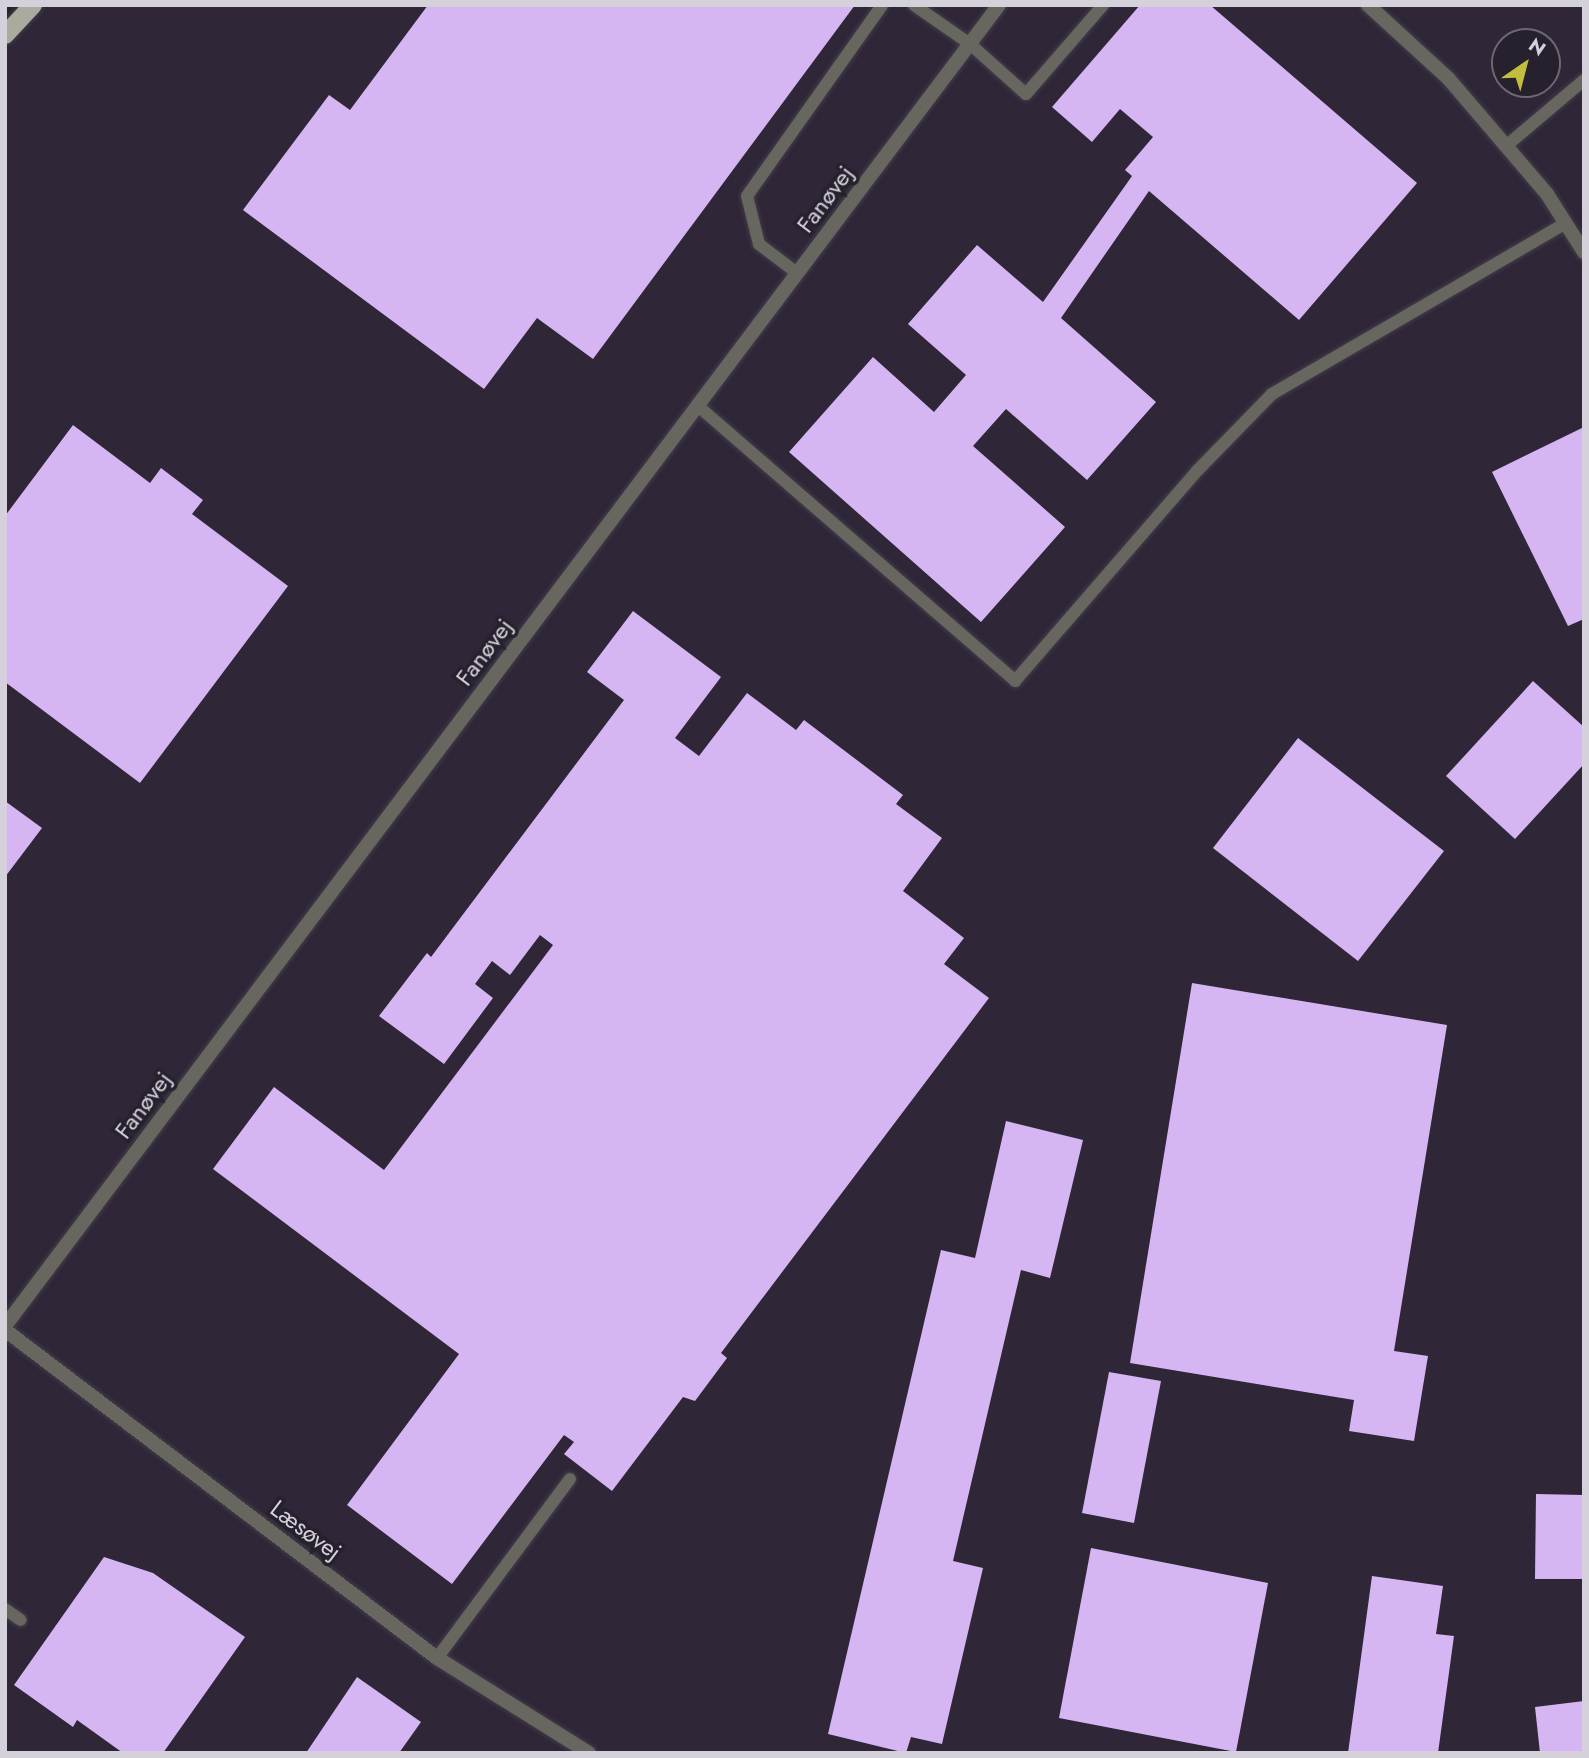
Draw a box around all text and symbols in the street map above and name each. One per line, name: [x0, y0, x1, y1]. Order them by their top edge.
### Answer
north arrow: [1491, 28, 1561, 98]
text: N: [1523, 32, 1551, 62]
street label: Fanøvej: [790, 160, 860, 238]
street label: Fanøvej: [449, 613, 519, 691]
street label: Fanøvej: [108, 1066, 178, 1144]
street label: Læsøvej: [265, 1494, 347, 1566]

